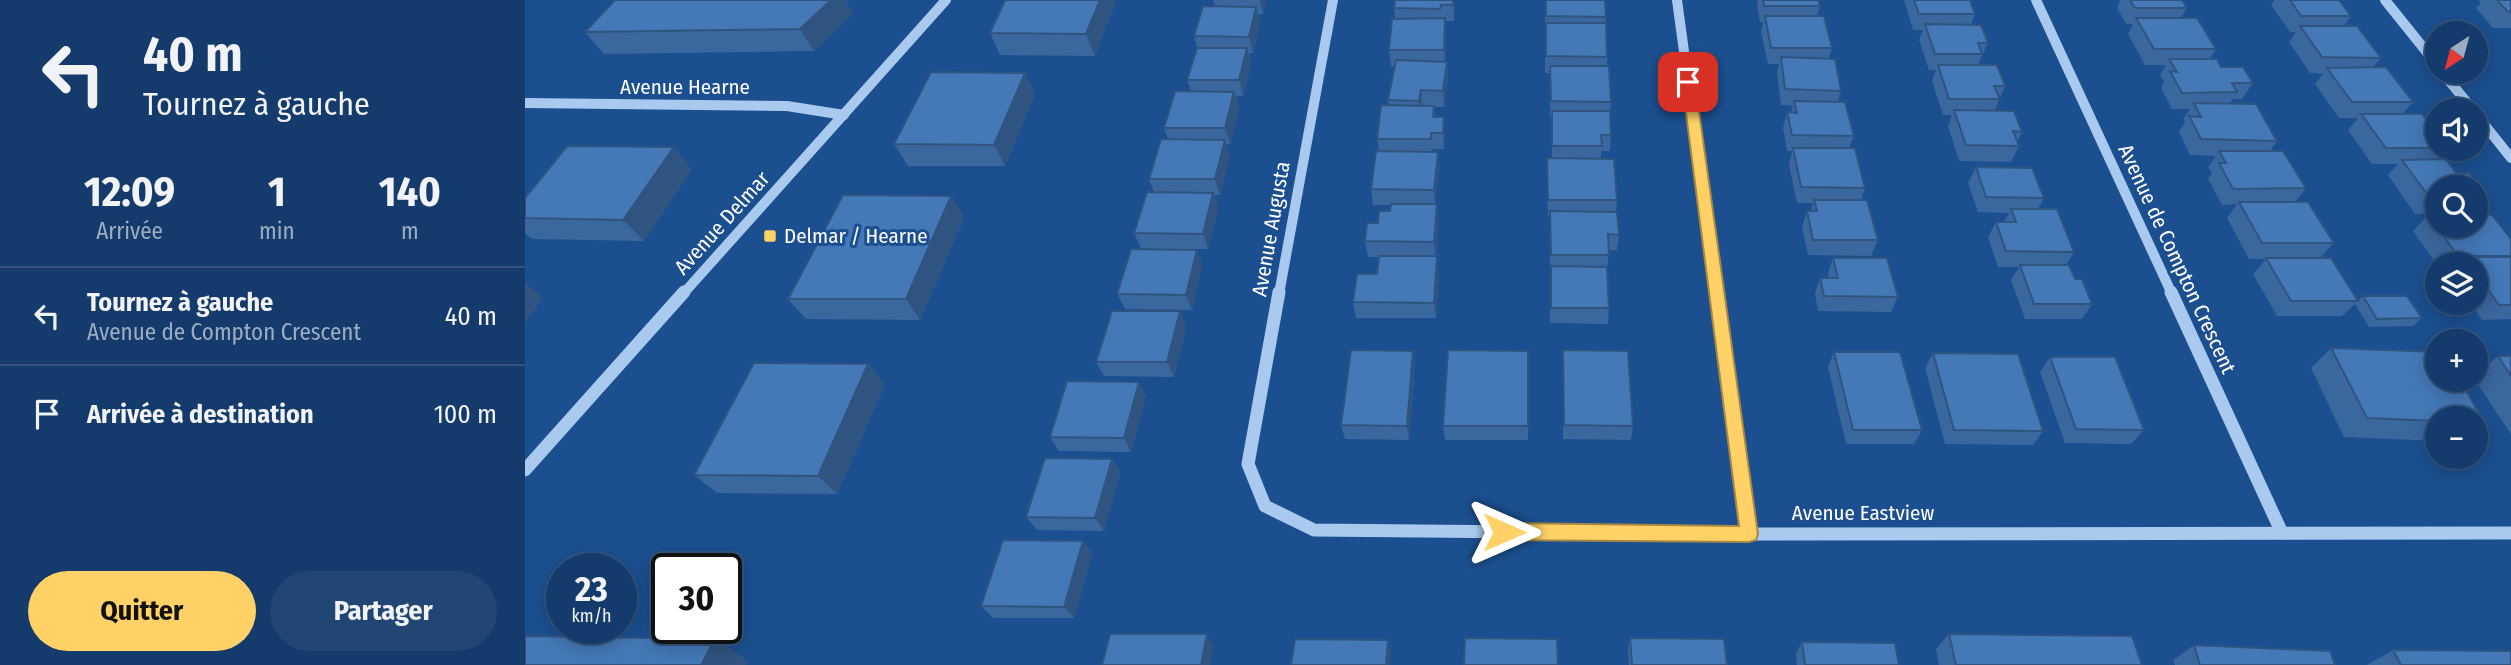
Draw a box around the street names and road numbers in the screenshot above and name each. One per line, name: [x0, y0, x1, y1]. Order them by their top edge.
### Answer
street label: Avenue Hearne: [620, 74, 750, 100]
street label: Avenue de Compton Crescent: [2112, 140, 2242, 378]
street label: Avenue Augusta: [1246, 159, 1296, 299]
street label: Avenue Delmar: [669, 166, 776, 280]
street label: Avenue Eastview: [1792, 500, 1934, 526]

